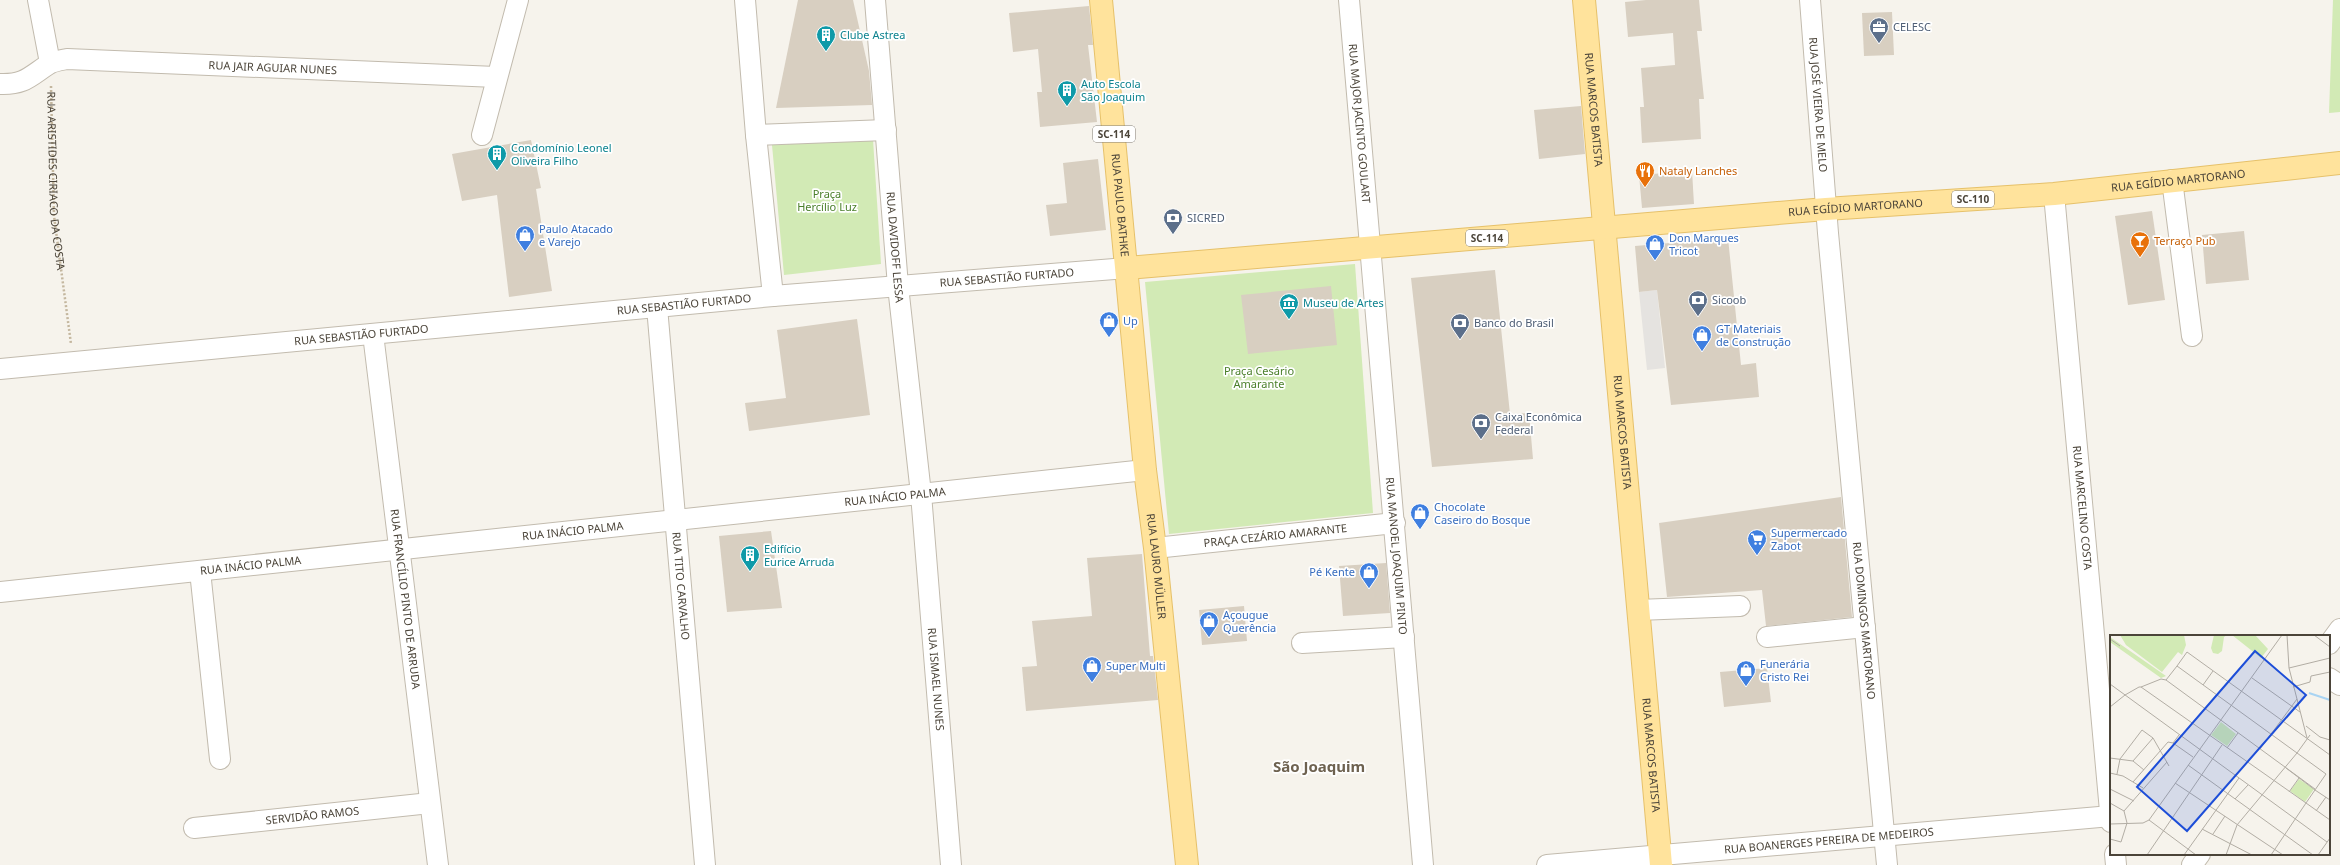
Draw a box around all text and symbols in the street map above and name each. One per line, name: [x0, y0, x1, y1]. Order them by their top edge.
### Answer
office icon: CELESC: [1868, 16, 1890, 44]
place label: CELESC: [1893, 19, 1931, 34]
building icon: Clube Astrea: [815, 24, 837, 52]
place label: Clube Astrea: [840, 27, 905, 42]
street label: RUA JOSÉ VIEIRA DE MELO: [1806, 36, 1831, 173]
street label: RUA MAJOR JACINTO GOULART: [1346, 43, 1374, 204]
street label: RUA MARCOS BATISTA: [1582, 52, 1607, 168]
street label: RUA JAIR AGUIAR NUNES: [208, 57, 337, 77]
place label: Auto Escola São Joaquim: [1081, 76, 1145, 104]
building icon: Auto Escola São Joaquim: [1056, 79, 1078, 107]
street label: RUA ARISTIDES CIRIACO DA COSTA: [44, 91, 69, 272]
road number: SC-114: [1093, 126, 1135, 142]
place label: Condomínio Leonel Oliveira Filho: [511, 140, 612, 168]
building icon: Condomínio Leonel Oliveira Filho: [486, 143, 508, 171]
street label: RUA PAULO BATHKE: [1108, 153, 1133, 257]
restaurant icon: Nataly Lanches: [1634, 160, 1656, 188]
place label: Nataly Lanches: [1659, 163, 1737, 178]
street label: RUA EGÍDIO MARTORANO: [2110, 165, 2246, 195]
park label: Praça Hercílio Luz: [797, 186, 857, 214]
street label: RUA DAVIDOFF LESSA: [883, 191, 908, 304]
road number: SC-110: [1952, 191, 1994, 207]
street label: RUA EGÍDIO MARTORANO: [1787, 195, 1923, 219]
bank icon: SICRED: [1162, 207, 1184, 235]
place label: SICRED: [1187, 210, 1225, 225]
place label: Paulo Atacado e Varejo: [539, 221, 613, 249]
shop icon: Paulo Atacado e Varejo: [514, 224, 536, 252]
road number: SC-114: [1466, 230, 1508, 246]
place label: Don Marques Tricot: [1669, 230, 1739, 258]
bar icon: Terraço Pub: [2129, 230, 2151, 258]
shop icon: Don Marques Tricot: [1644, 233, 1666, 261]
place label: Terraço Pub: [2154, 233, 2216, 248]
street label: RUA SEBASTIÃO FURTADO: [939, 264, 1075, 290]
bank icon: Sicoob: [1687, 289, 1709, 317]
street label: RUA SEBASTIÃO FURTADO: [616, 290, 752, 318]
museum icon: Museu de Artes: [1278, 292, 1300, 320]
place label: Sicoob: [1712, 292, 1746, 307]
place label: Museu de Artes: [1303, 295, 1384, 310]
shop icon: Up: [1098, 310, 1120, 338]
bank icon: Banco do Brasil: [1449, 312, 1471, 340]
place label: Up: [1123, 313, 1138, 328]
place label: Banco do Brasil: [1474, 315, 1554, 330]
street label: RUA SEBASTIÃO FURTADO: [294, 321, 429, 348]
place label: GT Materiais de Construção: [1716, 321, 1791, 349]
shop icon: GT Materiais de Construção: [1691, 324, 1713, 352]
park label: Praça Cesário Amarante: [1224, 363, 1294, 391]
street label: RUA MARCOS BATISTA: [1610, 375, 1636, 491]
place label: Caixa Econômica Federal: [1495, 409, 1582, 437]
bank icon: Caixa Econômica Federal: [1470, 412, 1492, 440]
street label: RUA MARCELINO COSTA: [2070, 445, 2096, 571]
street label: RUA MANOEL JOAQUIM PINTO: [1383, 477, 1411, 635]
street label: RUA INÁCIO PALMA: [844, 483, 947, 509]
place label: Chocolate Caseiro do Bosque: [1434, 499, 1530, 527]
shop icon: Chocolate Caseiro do Bosque: [1409, 502, 1431, 530]
street label: RUA FRANCÍLIO PINTO DE ARRUDA: [387, 508, 425, 691]
street label: RUA LAURO MÜLLER: [1144, 512, 1170, 620]
street label: RUA INÁCIO PALMA: [521, 518, 625, 543]
street label: PRAÇA CEZÁRIO AMARANTE: [1203, 520, 1348, 550]
place label: Supermercado Zabot: [1771, 525, 1847, 553]
supermarket icon: Supermercado Zabot: [1746, 528, 1768, 556]
street label: RUA TITO CARVALHO: [669, 531, 694, 641]
place label: Edifício Eurice Arruda: [764, 541, 835, 569]
street label: RUA DOMINGOS MARTORANO: [1850, 541, 1880, 700]
building icon: Edifício Eurice Arruda: [739, 544, 761, 572]
street label: RUA INÁCIO PALMA: [199, 552, 303, 578]
shop icon: Pé Kente: [1358, 561, 1380, 589]
place label: Pé Kente: [1309, 564, 1355, 579]
place label: Açougue Querência: [1223, 607, 1276, 635]
shop icon: Açougue Querência: [1198, 610, 1220, 638]
street label: RUA ISMAEL NUNES: [925, 627, 948, 731]
inset map: [2110, 635, 2330, 855]
shop icon: Super Multi: [1081, 655, 1103, 683]
place label: Funerária Cristo Rei: [1760, 656, 1810, 684]
place label: Super Multi: [1106, 658, 1166, 673]
shop icon: Funerária Cristo Rei: [1735, 659, 1757, 687]
street label: RUA MARCOS BATISTA: [1639, 697, 1664, 814]
district label: São Joaquim: [1273, 756, 1365, 776]
street label: SERVIDÃO RAMOS: [265, 803, 360, 827]
street label: RUA BOANERGES PEREIRA DE MEDEIROS: [1723, 823, 1934, 857]

